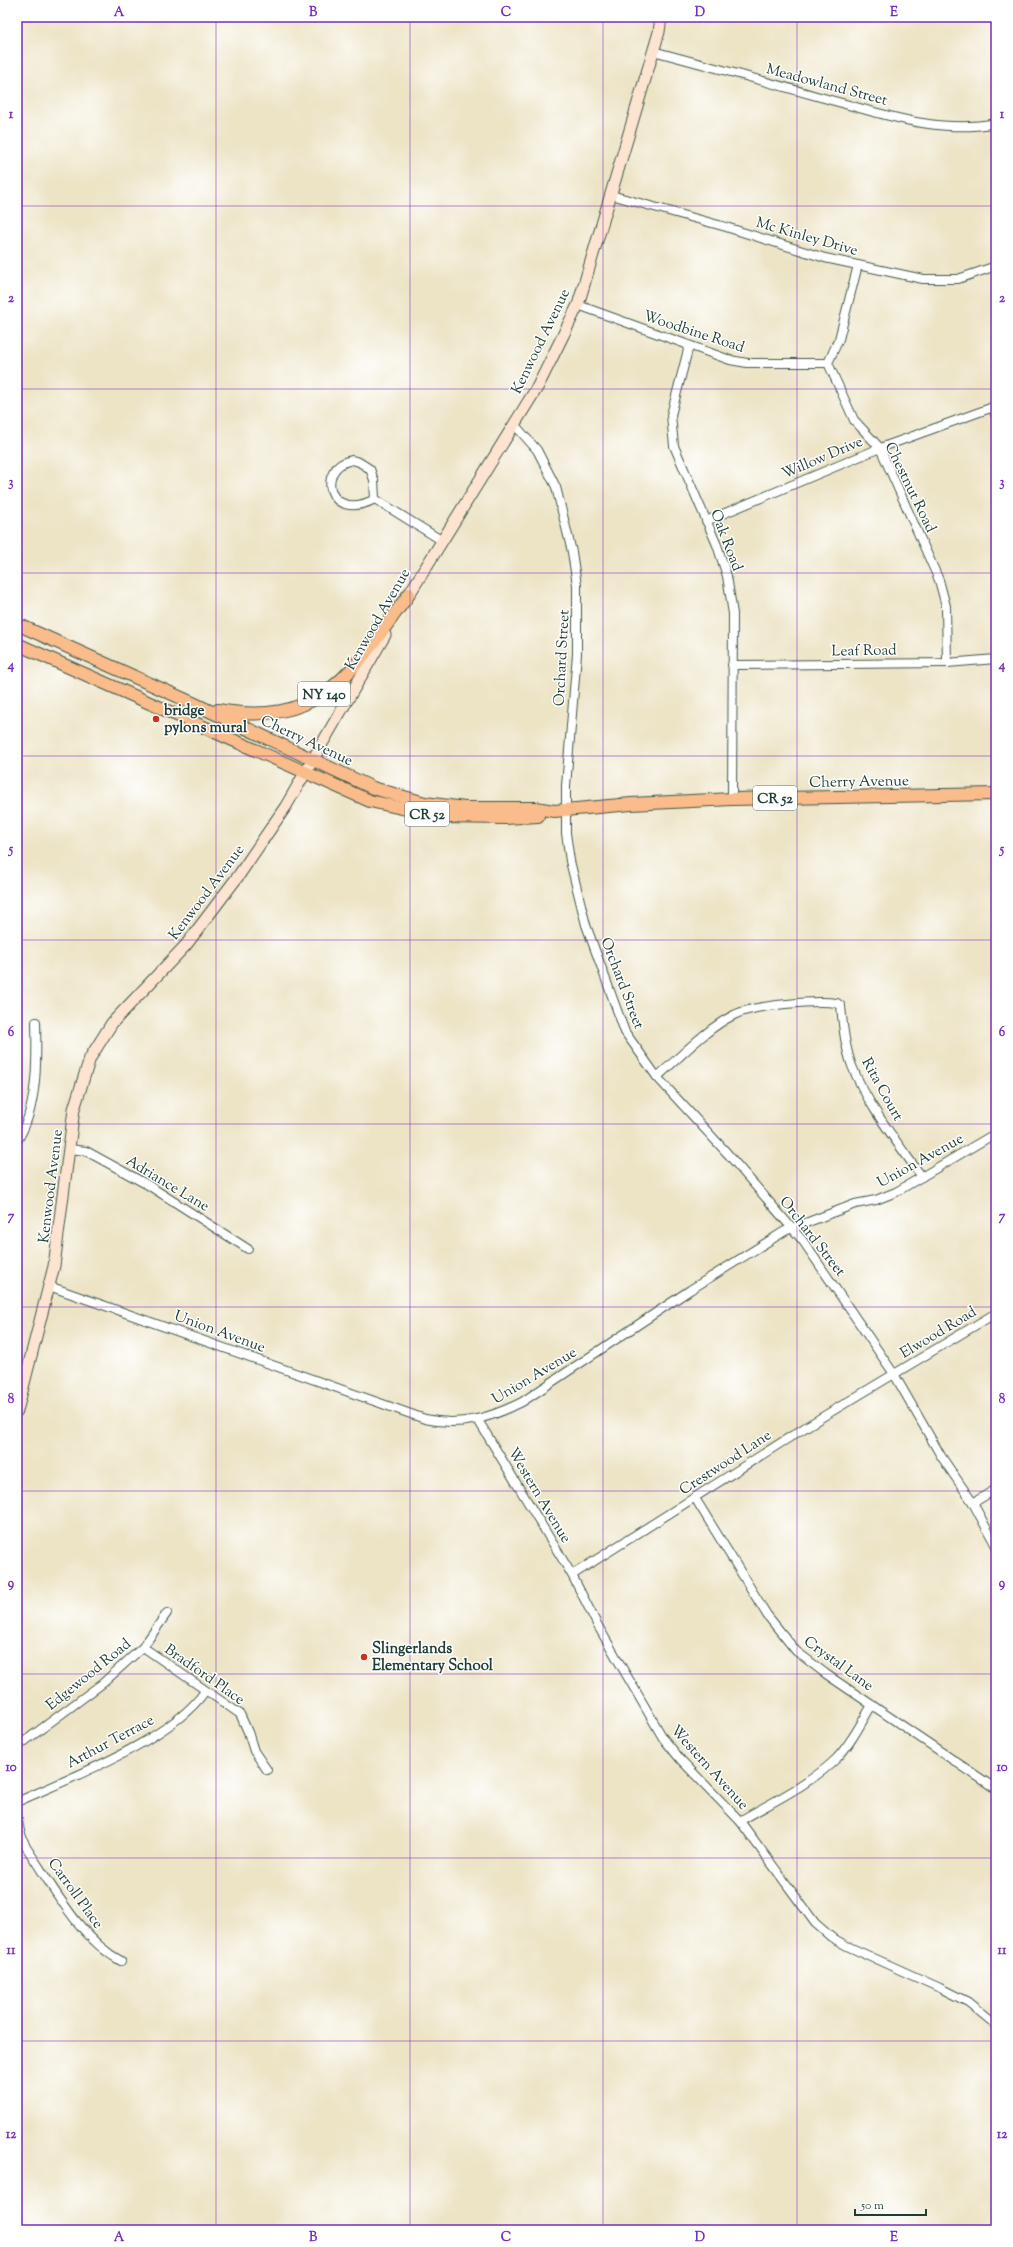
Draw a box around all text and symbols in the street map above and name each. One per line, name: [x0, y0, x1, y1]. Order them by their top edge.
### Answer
text: A: [114, 4, 125, 22]
text: B: [309, 4, 318, 22]
text: C: [501, 4, 511, 22]
text: D: [695, 4, 705, 22]
text: E: [890, 4, 898, 22]
street label: Meadowland Street: [764, 59, 890, 112]
text: 1: [9, 106, 14, 124]
text: 1: [1000, 106, 1005, 124]
street label: Mc Kinley Drive: [753, 213, 860, 262]
street label: Kenwood Avenue: [507, 286, 576, 398]
text: 2: [8, 290, 15, 308]
text: 2: [999, 290, 1006, 308]
street label: Woodbine Road: [640, 306, 747, 359]
street label: Willow Drive: [779, 432, 867, 485]
street label: Chestnut Road: [879, 439, 941, 537]
text: 3: [8, 474, 14, 492]
text: 3: [999, 474, 1005, 492]
street label: Oak Road: [704, 507, 747, 575]
street label: Kenwood Avenue: [341, 565, 416, 675]
street label: Orchard Street: [549, 609, 576, 707]
street label: Leaf Road: [831, 640, 897, 663]
text: 4: [7, 657, 15, 675]
text: 4: [998, 657, 1006, 675]
road number: NY 140: [298, 682, 350, 706]
place label: bridge pylons mural: [163, 701, 248, 739]
street label: Cherry Avenue: [257, 711, 356, 772]
marker: bridge pylons mural: [151, 714, 161, 724]
street label: Cherry Avenue: [809, 771, 909, 794]
road number: CR 52: [753, 786, 797, 810]
road number: CR 52: [405, 802, 449, 826]
text: 5: [8, 841, 14, 859]
street label: Kenwood Avenue: [164, 841, 250, 945]
text: 5: [999, 841, 1005, 859]
street label: Orchard Street: [594, 935, 649, 1032]
text: 6: [8, 1024, 15, 1042]
text: 6: [999, 1024, 1006, 1042]
street label: Rita Court: [856, 1054, 908, 1125]
street label: Kenwood Avenue: [34, 1128, 69, 1244]
street label: Union Avenue: [874, 1129, 968, 1194]
street label: Adriance Lane: [122, 1151, 213, 1217]
street label: Orchard Street: [774, 1192, 850, 1281]
text: 7: [8, 1208, 15, 1226]
text: 7: [999, 1208, 1006, 1226]
street label: Elwood Road: [897, 1302, 981, 1364]
street label: Union Avenue: [171, 1306, 268, 1359]
street label: Union Avenue: [488, 1343, 581, 1410]
text: 8: [8, 1391, 15, 1409]
text: 8: [999, 1391, 1006, 1409]
street label: Crestwood Lane: [676, 1426, 776, 1501]
street label: Western Avenue: [502, 1444, 576, 1547]
text: 9: [8, 1575, 15, 1593]
text: 9: [999, 1575, 1006, 1593]
street label: Crystal Lane: [799, 1632, 877, 1697]
street label: Edgewood Road: [42, 1634, 136, 1716]
place label: Slingerlands Elementary School: [372, 1639, 494, 1677]
street label: Bradford Place: [160, 1640, 249, 1711]
marker: Slingerlands Elementary School: [359, 1652, 369, 1662]
street label: Arthur Terrace: [63, 1710, 158, 1774]
street label: Western Avenue: [665, 1721, 753, 1815]
text: 10: [5, 1759, 17, 1777]
text: 10: [996, 1759, 1008, 1777]
street label: Carroll Place: [42, 1854, 108, 1933]
text: 11: [7, 1942, 16, 1960]
text: 11: [998, 1942, 1007, 1960]
text: 12: [6, 2126, 17, 2144]
text: 12: [997, 2126, 1008, 2144]
scale bar: [855, 2191, 926, 2217]
text: 50 m: [860, 2197, 884, 2215]
text: A: [114, 2229, 125, 2247]
text: B: [309, 2229, 318, 2247]
text: C: [501, 2229, 511, 2247]
text: D: [695, 2229, 705, 2247]
text: E: [890, 2229, 898, 2247]

